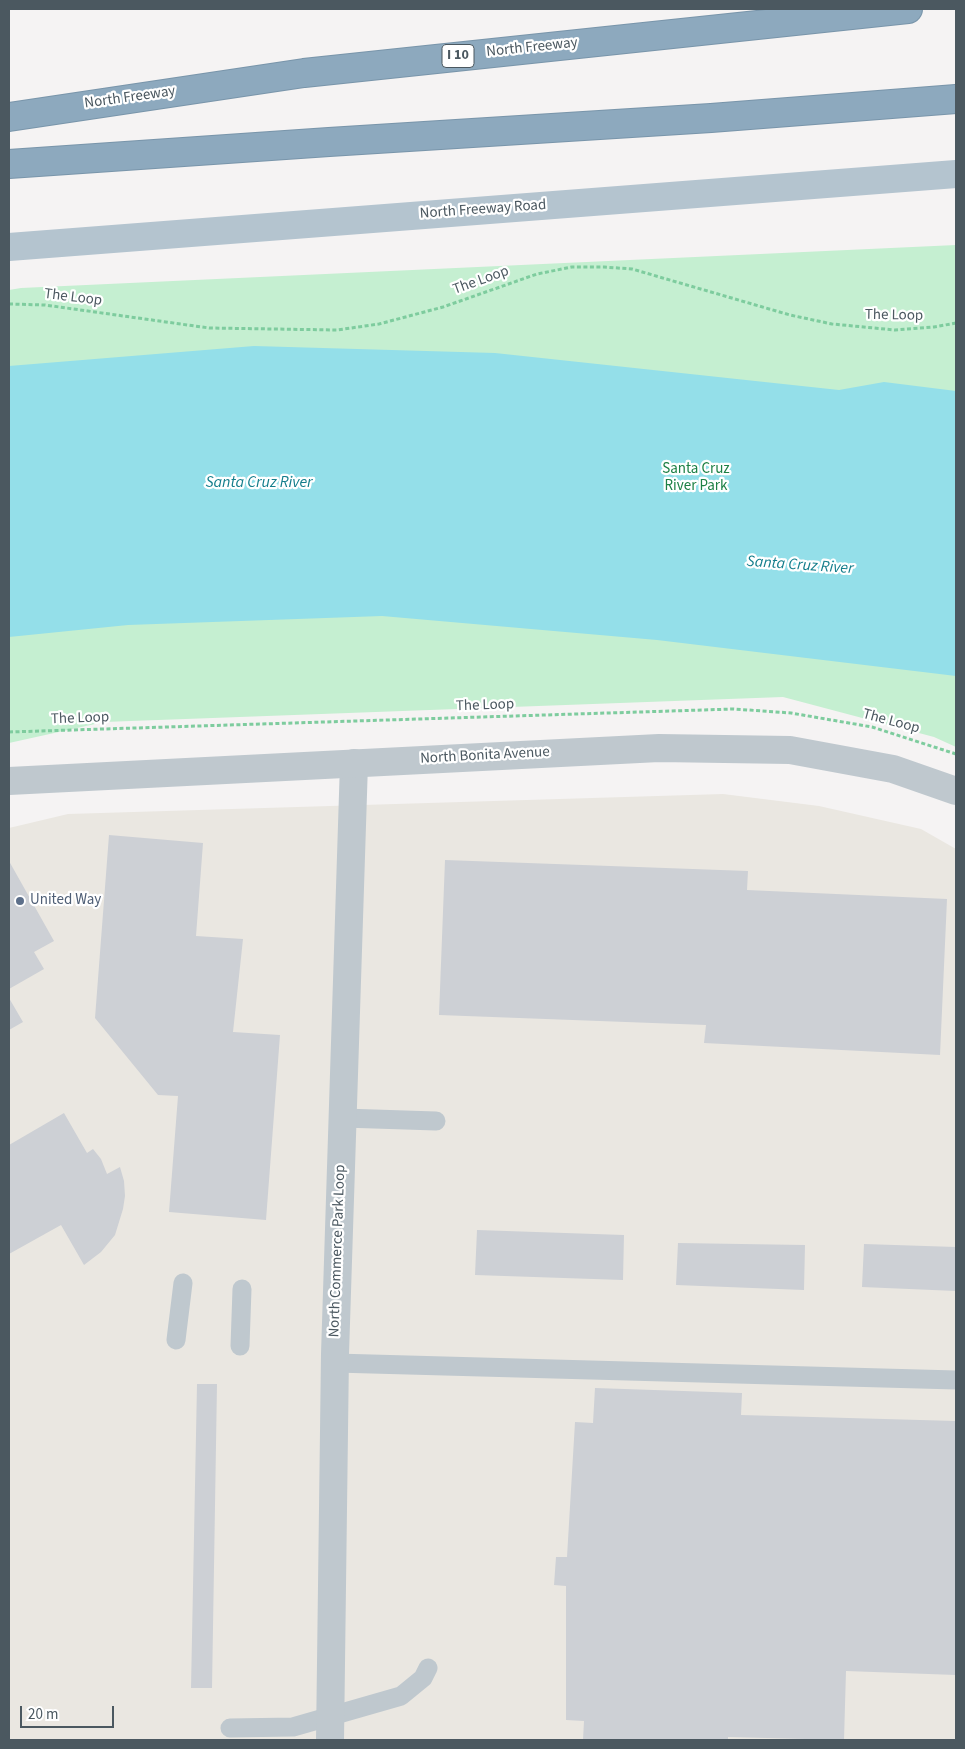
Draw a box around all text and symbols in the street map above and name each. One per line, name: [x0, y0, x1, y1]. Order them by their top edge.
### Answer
street label: North Freeway: [486, 34, 578, 62]
road number: I 10: [442, 44, 474, 68]
street label: North Freeway: [83, 83, 177, 113]
street label: North Freeway Road: [419, 197, 547, 223]
street label: The Loop: [451, 263, 511, 299]
street label: The Loop: [43, 286, 103, 310]
street label: The Loop: [865, 306, 923, 326]
park label: Santa Cruz River Park: [662, 461, 730, 496]
water label: Santa Cruz River: [205, 473, 313, 493]
water label: Santa Cruz River: [746, 553, 854, 579]
street label: The Loop: [456, 696, 514, 716]
street label: The Loop: [860, 706, 922, 738]
street label: The Loop: [51, 709, 109, 729]
street label: North Bonita Avenue: [420, 744, 550, 768]
place label: United Way: [30, 892, 101, 910]
marker: United Way: [14, 895, 26, 907]
street label: North Commerce Park Loop: [326, 1164, 350, 1338]
scale bar: [22, 1696, 116, 1728]
text: 20 m: [28, 1704, 58, 1725]

